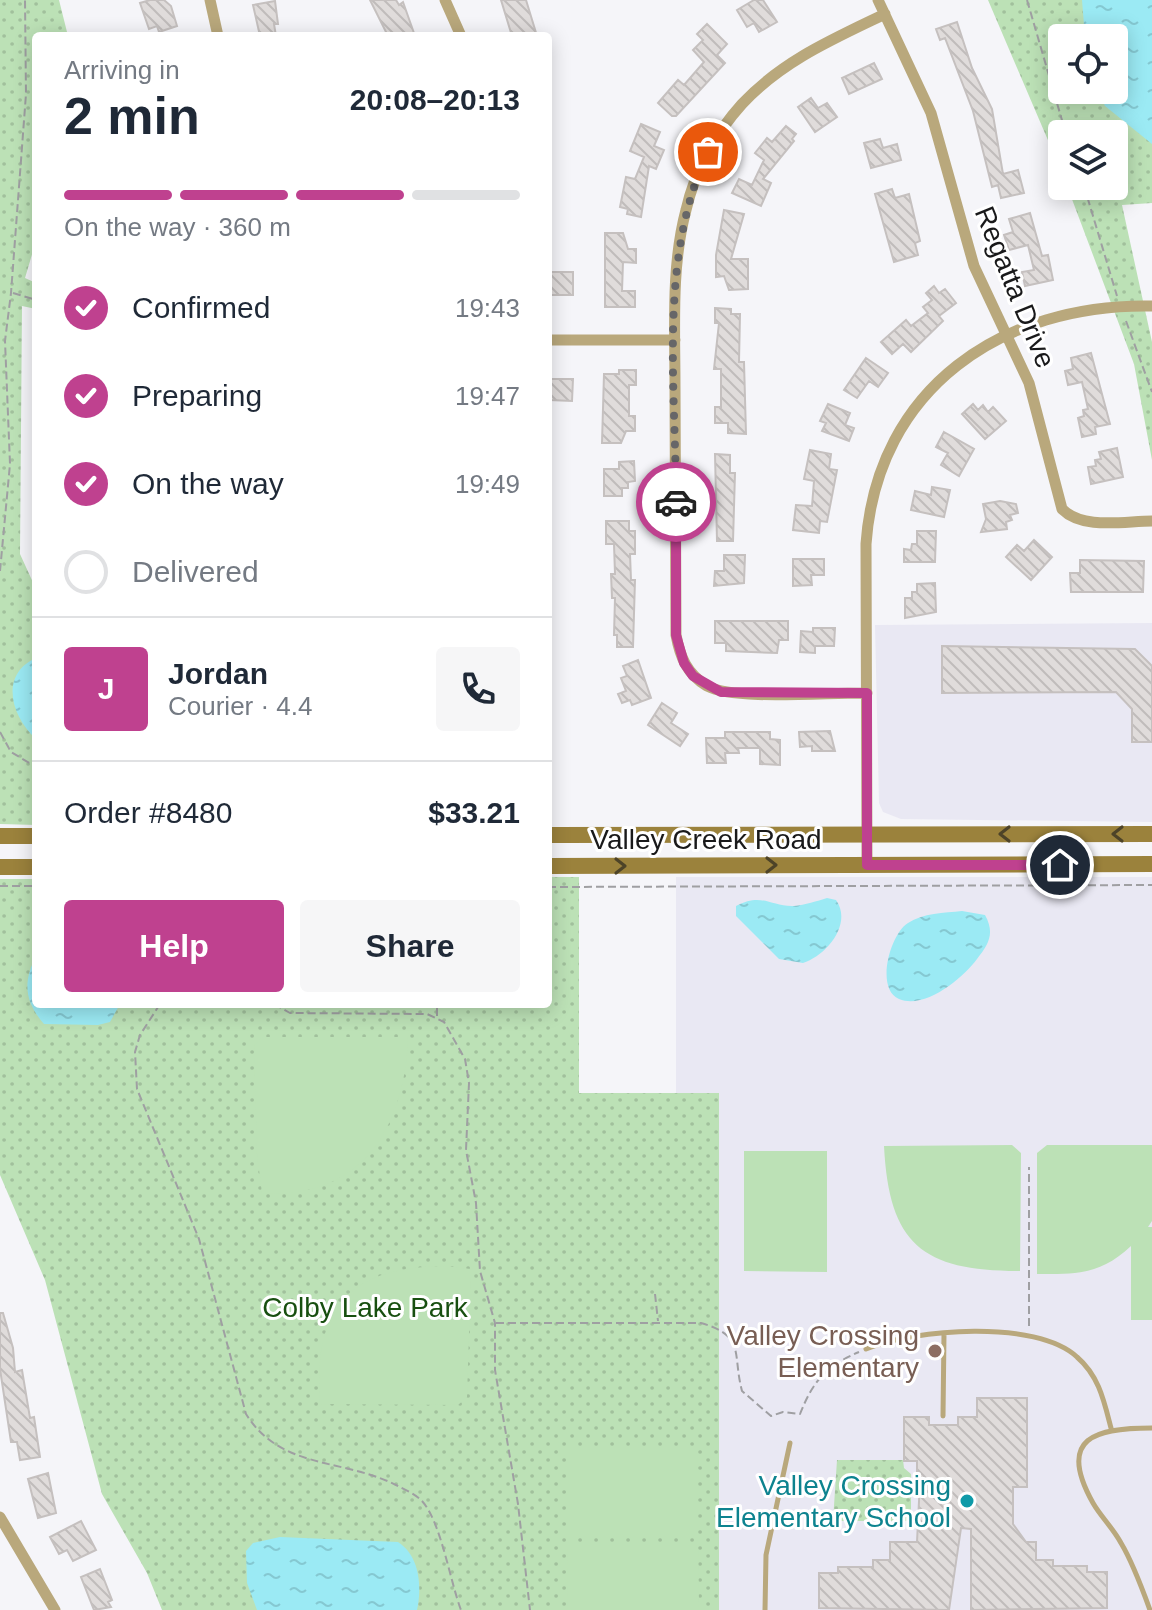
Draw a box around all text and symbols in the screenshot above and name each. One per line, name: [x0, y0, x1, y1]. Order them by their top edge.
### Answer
map controls: [1048, 24, 1128, 200]
button: locate: [1048, 24, 1128, 104]
text: Arriving in: [64, 55, 180, 85]
text: 20:08–20:13: [350, 83, 520, 116]
text: 2 min: [64, 87, 200, 145]
pin: [674, 118, 742, 186]
button: layers: [1048, 120, 1128, 200]
icon: bag: [686, 130, 730, 174]
street label: Regatta Drive: [969, 202, 1061, 372]
text: On the way · 360 m: [64, 212, 291, 242]
icon: check: [64, 286, 108, 330]
text: Confirmed: [132, 291, 270, 324]
text: 19:43: [455, 293, 520, 323]
icon: check: [64, 374, 108, 418]
text: Preparing: [132, 379, 262, 412]
text: 19:47: [455, 381, 520, 411]
icon: check: [64, 462, 108, 506]
courier: [636, 462, 716, 542]
text: On the way: [132, 467, 284, 500]
text: 19:49: [455, 469, 520, 499]
icon: car: [654, 480, 698, 524]
text: Delivered: [132, 555, 259, 588]
button: phone: [436, 647, 520, 731]
text: Jordan: [168, 657, 268, 690]
text: J: [98, 672, 114, 705]
text: Courier · 4.4: [168, 691, 313, 721]
text: Order #8480: [64, 796, 232, 829]
text: $33.21: [428, 796, 520, 829]
street label: Valley Creek Road: [590, 824, 822, 855]
one-way arrow: [998, 825, 1011, 843]
one-way arrow: [1111, 825, 1124, 843]
pin: [1026, 831, 1094, 899]
icon: home: [1038, 843, 1082, 887]
one-way arrow: [765, 856, 778, 874]
one-way arrow: [614, 857, 627, 875]
button: Help: [64, 900, 284, 992]
button: Share: [300, 900, 520, 992]
park label: Colby Lake Park: [262, 1292, 469, 1323]
place label: Valley Crossing Elementary: [727, 1320, 919, 1383]
marker: Valley Crossing Elementary: [926, 1342, 944, 1360]
place label: Valley Crossing Elementary School: [716, 1470, 951, 1533]
marker: Valley Crossing Elementary School: [958, 1492, 976, 1510]

